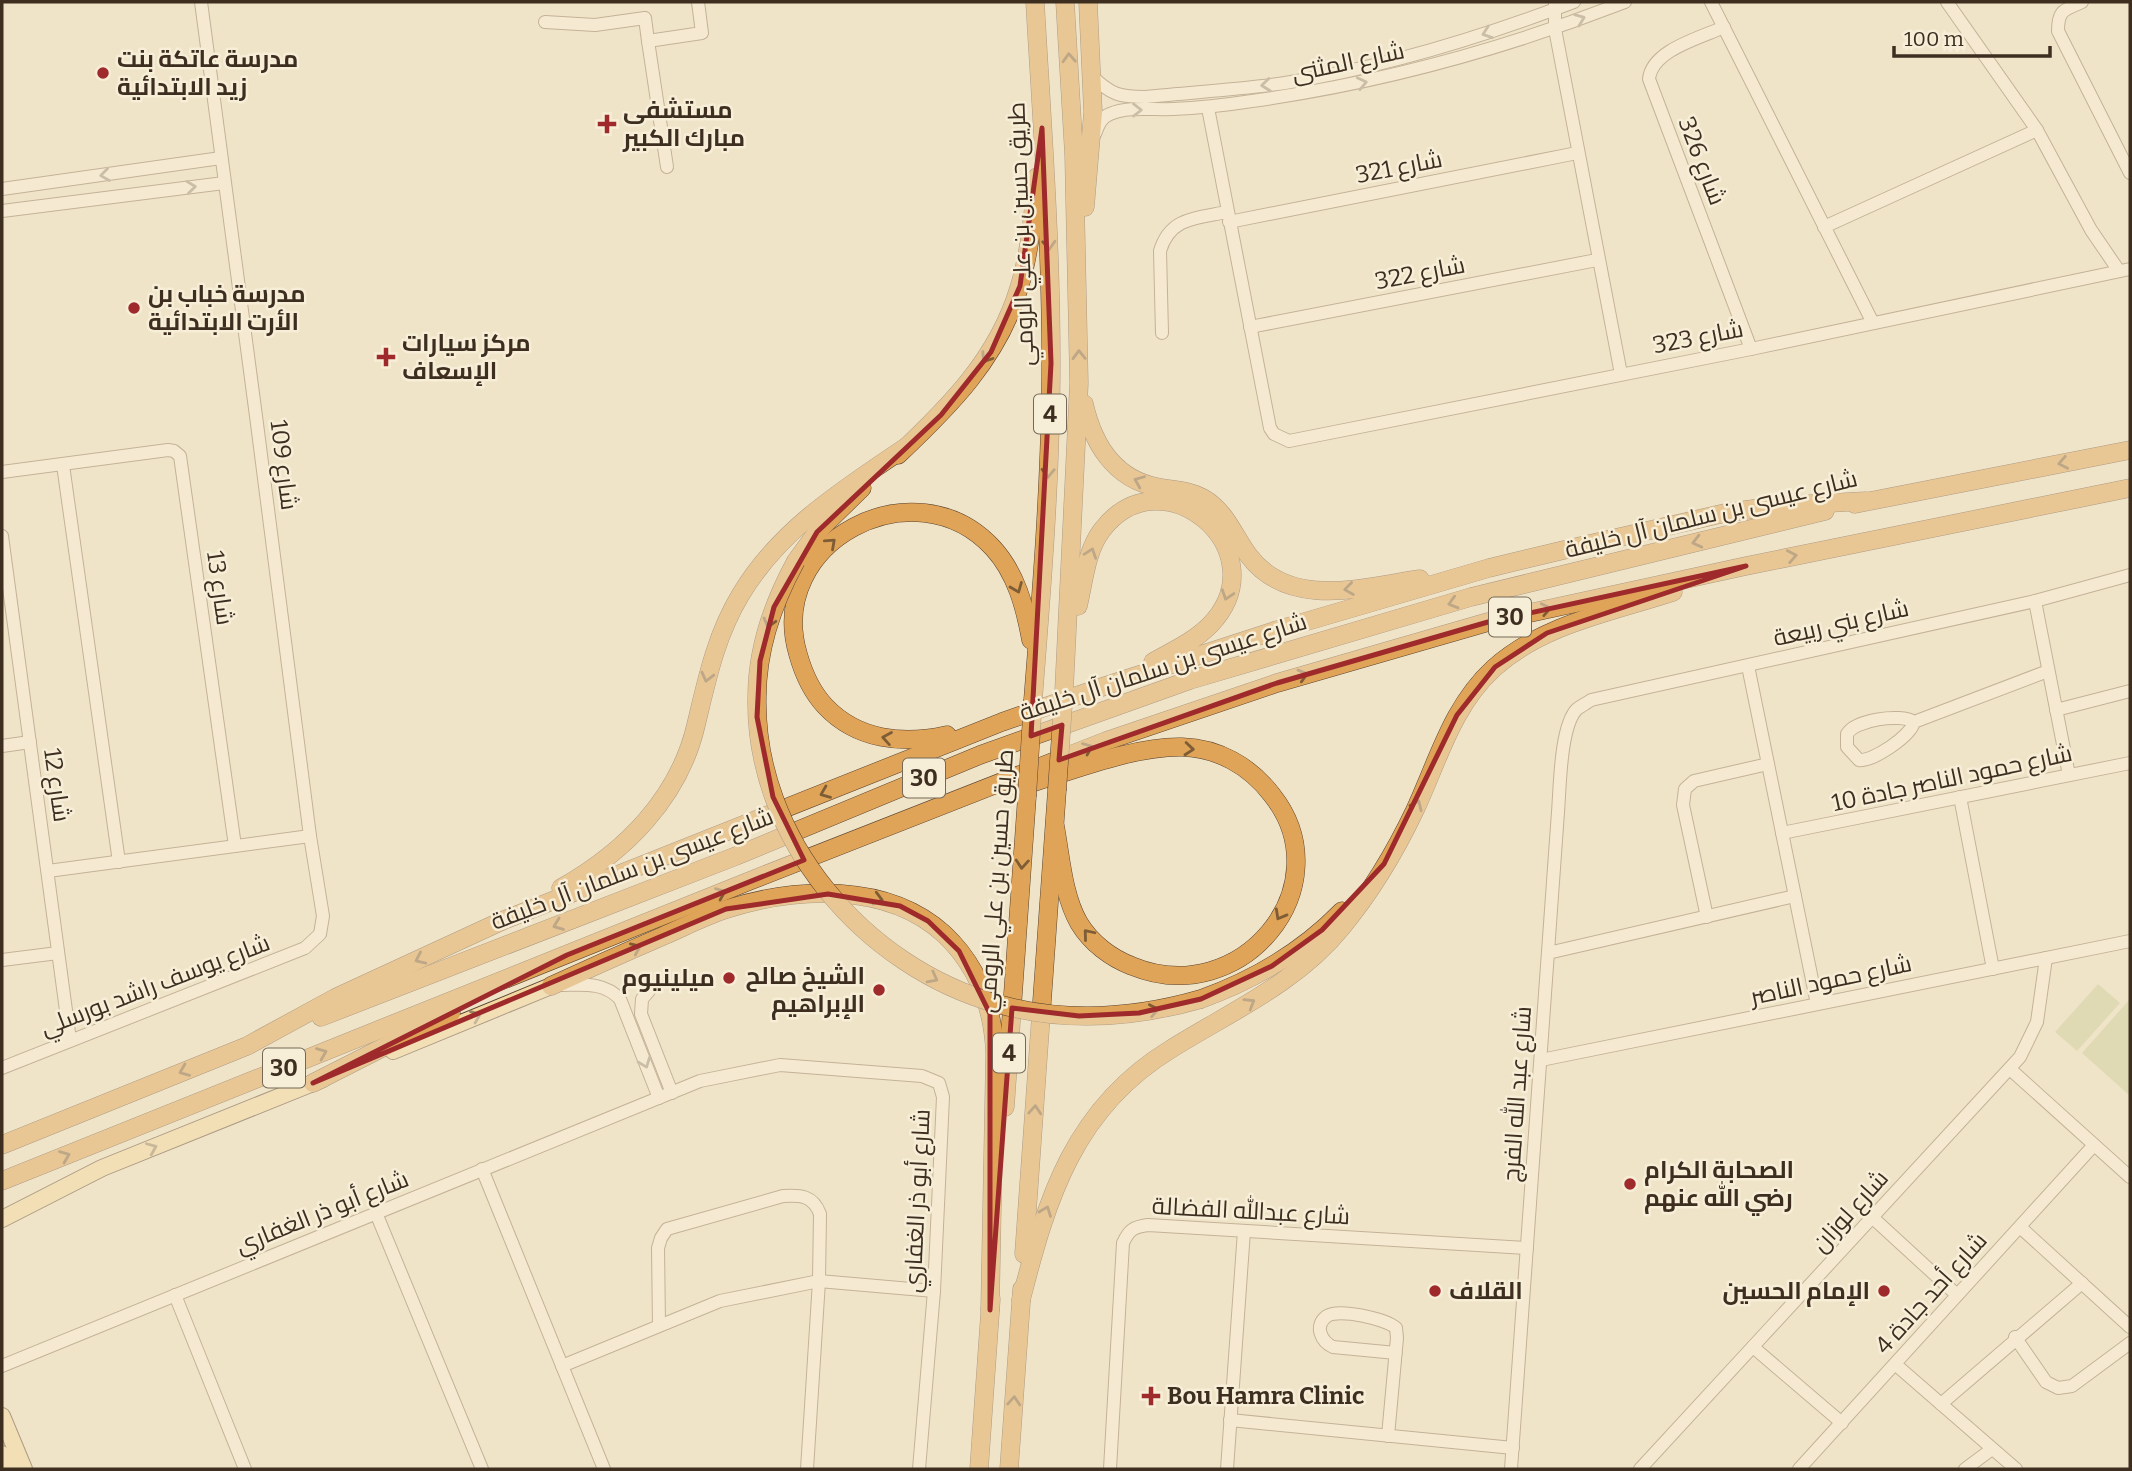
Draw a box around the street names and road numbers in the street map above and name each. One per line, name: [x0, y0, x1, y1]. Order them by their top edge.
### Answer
street label: شارع المثنى: [1289, 36, 1407, 90]
street label: طريق حسين بن علي الرومي: [1002, 101, 1045, 367]
street label: شارع 326: [1671, 113, 1732, 210]
street label: شارع 321: [1353, 145, 1445, 191]
street label: شارع 322: [1373, 251, 1468, 297]
street label: شارع 323: [1650, 315, 1746, 361]
road number: 4: [1034, 394, 1066, 434]
street label: شارع 109: [263, 418, 303, 512]
street label: شارع عيسى بن سلمان آل خليفة: [1562, 464, 1861, 566]
street label: شارع 13: [199, 549, 239, 627]
street label: شارع بني ربيعة: [1771, 594, 1913, 657]
road number: 30: [1489, 597, 1531, 636]
street label: شارع عيسى بن سلمان آل خليفة: [1016, 607, 1311, 729]
street label: شارع حمود الناصر جادة 10: [1829, 739, 2075, 819]
street label: شارع 12: [36, 746, 76, 824]
street label: طريق حسين بن علي الرومي: [973, 748, 1024, 1014]
road number: 30: [903, 758, 945, 798]
street label: شارع عيسى بن سلمان آل خليفة: [487, 802, 778, 938]
street label: شارع يوسف راشد بورسلي: [36, 928, 275, 1046]
street label: شارع حمود الناصر: [1746, 949, 1915, 1013]
street label: شارع عبد الله الفرج: [1495, 1005, 1539, 1183]
road number: 4: [993, 1034, 1025, 1072]
road number: 30: [263, 1049, 305, 1088]
street label: شارع أبو ذر الغفاري: [896, 1108, 940, 1294]
street label: شارع أبو ذر الغفاري: [231, 1163, 414, 1263]
street label: شارع لوزان: [1806, 1164, 1896, 1259]
street label: شارع عبدالله الفضالة: [1151, 1190, 1351, 1232]
street label: شارع أحد جادة 4: [1868, 1225, 1994, 1361]

